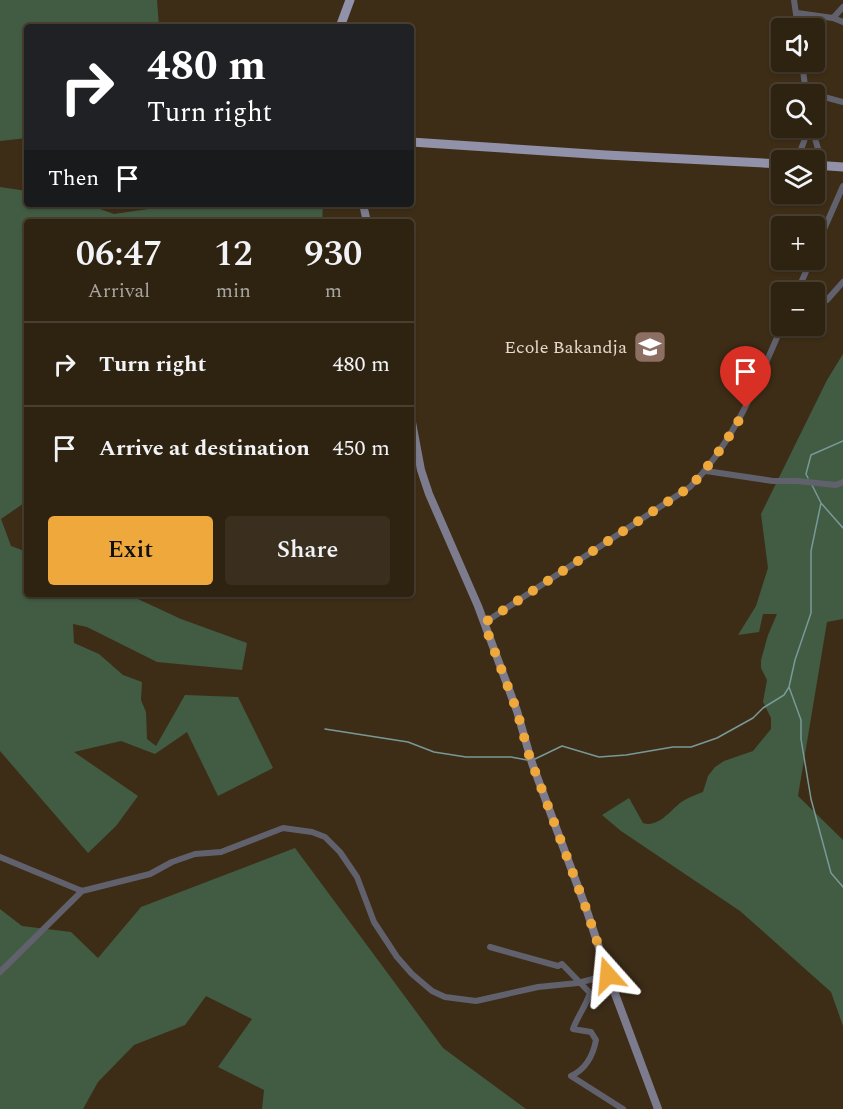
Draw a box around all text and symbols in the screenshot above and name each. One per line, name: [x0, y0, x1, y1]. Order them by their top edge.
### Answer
map controls: [771, 18, 825, 336]
button: sound: [771, 18, 825, 72]
text: 480 m: [147, 35, 266, 98]
icon: right: [48, 48, 126, 126]
button: search: [771, 84, 825, 138]
text: Turn right: [147, 92, 272, 134]
button: layers: [771, 150, 825, 204]
text: Then: [48, 162, 99, 195]
icon: arrive: [111, 162, 144, 195]
button: +: [771, 216, 825, 270]
text: 06:47: [76, 227, 162, 282]
text: 12: [214, 227, 253, 282]
text: 930: [304, 227, 362, 282]
text: Arrival: [88, 276, 150, 306]
text: min: [216, 276, 251, 306]
text: m: [325, 276, 342, 306]
button: −: [771, 282, 825, 336]
school or university icon: Ecole Bakandja: [632, 329, 668, 365]
place label: Ecole Bakandja: [504, 334, 627, 361]
pin: [720, 346, 771, 408]
icon: right: [48, 348, 81, 381]
text: Turn right: [99, 348, 206, 381]
text: 480 m: [333, 348, 390, 381]
icon: arrive: [729, 355, 762, 388]
icon: arrive: [48, 432, 81, 465]
text: Arrive at destination: [99, 432, 310, 465]
text: 450 m: [333, 432, 390, 465]
button: Exit: [48, 516, 213, 585]
button: Share: [225, 516, 390, 585]
position arrow: [576, 943, 640, 1007]

